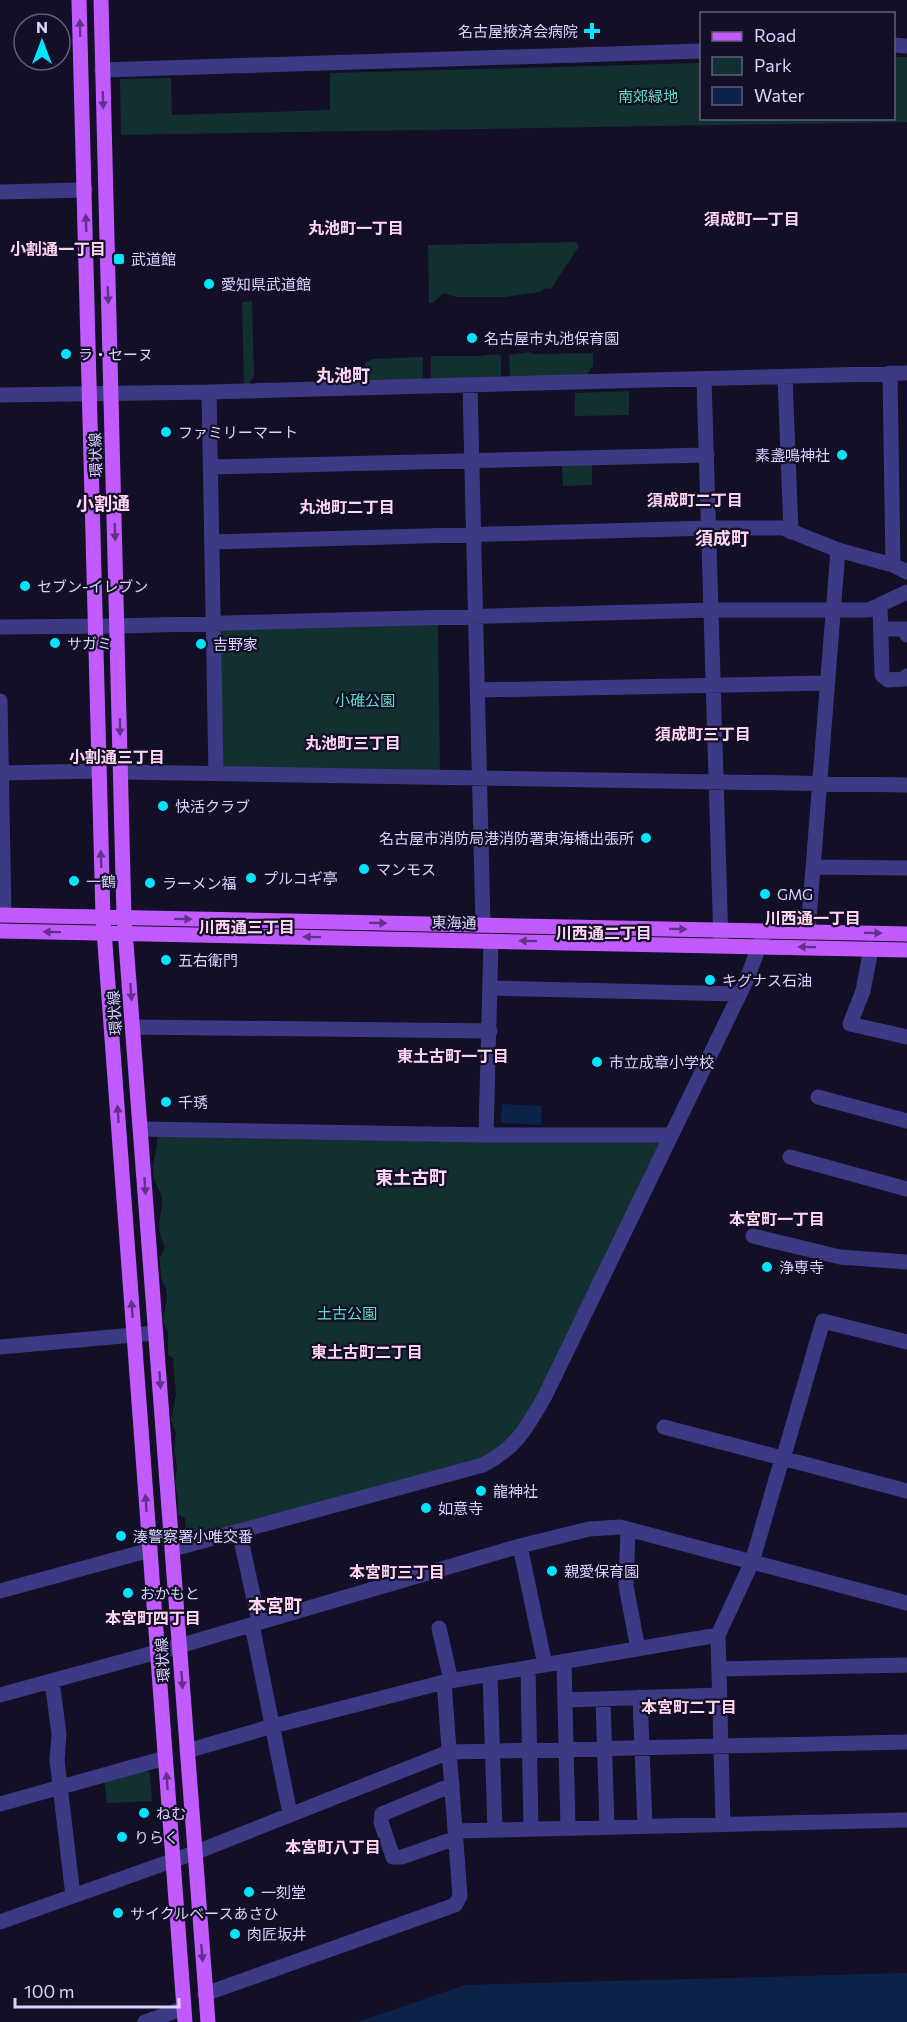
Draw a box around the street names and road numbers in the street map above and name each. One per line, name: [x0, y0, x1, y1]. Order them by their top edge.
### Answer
street label: 環状線: [85, 432, 105, 478]
street label: 東海通: [431, 913, 477, 931]
street label: 環状線: [103, 990, 125, 1036]
street label: 環状線: [151, 1637, 173, 1683]

